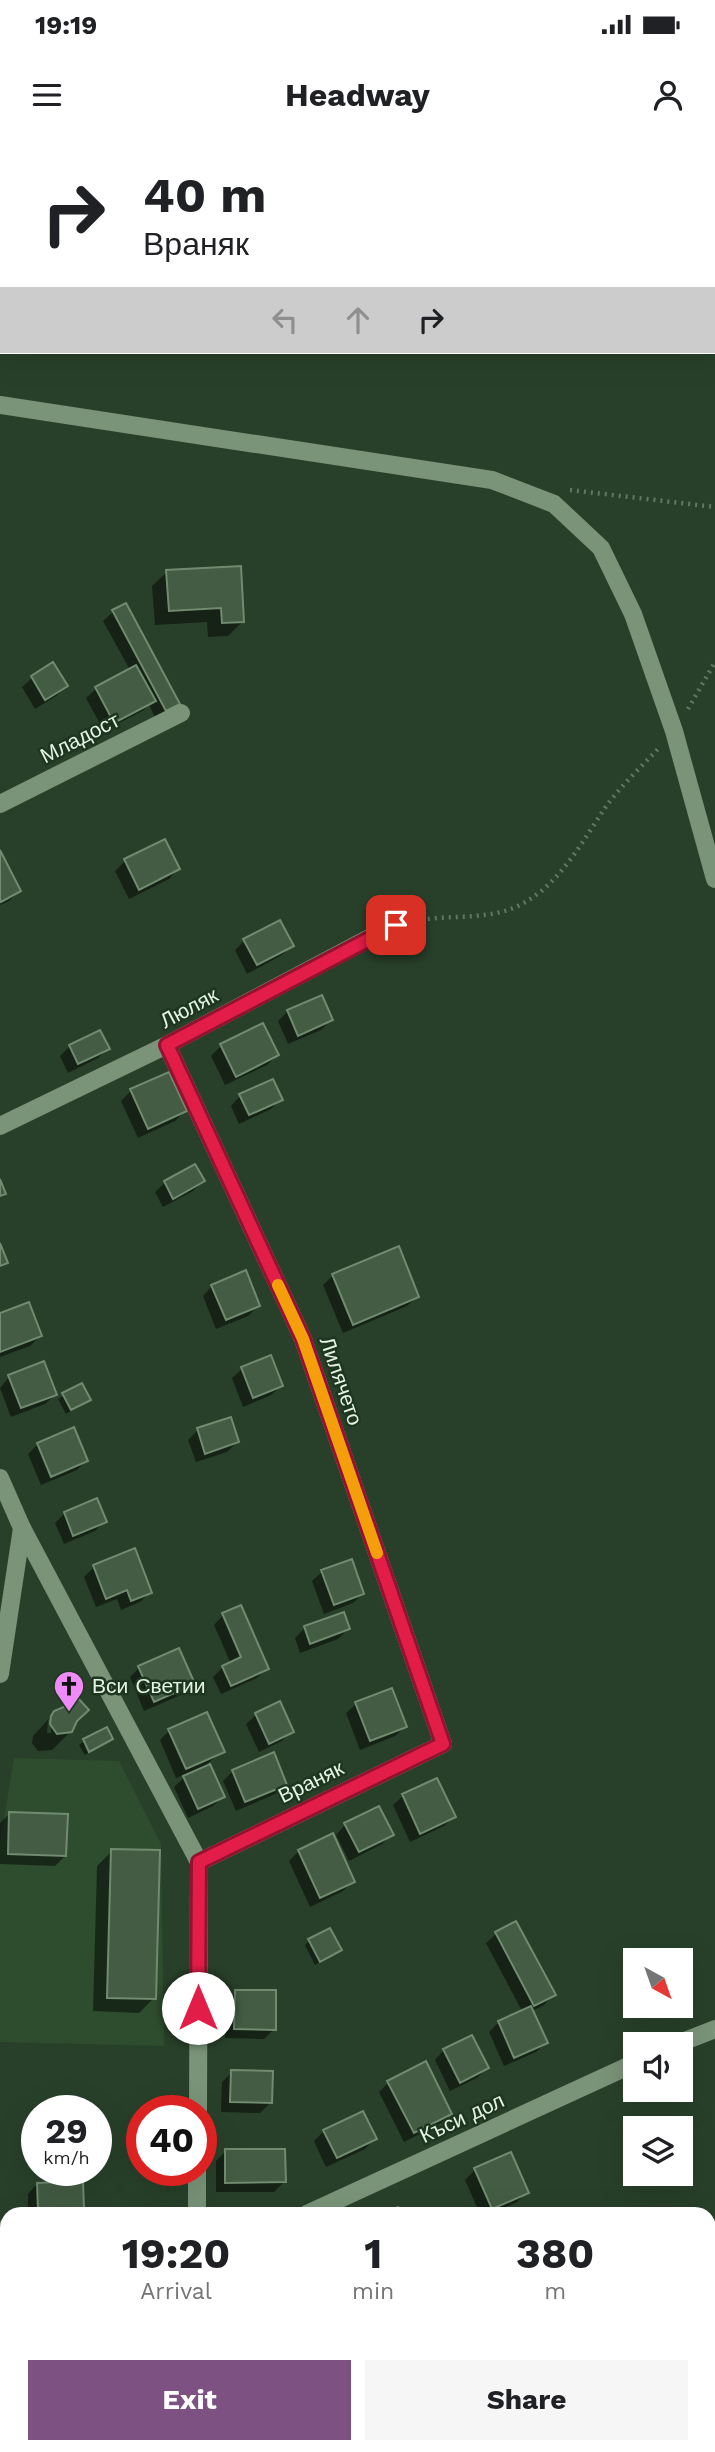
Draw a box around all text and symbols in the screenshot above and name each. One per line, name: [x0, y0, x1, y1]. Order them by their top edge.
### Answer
text: 19:19: [35, 10, 97, 40]
icon: menu: [28, 76, 66, 114]
text: Headway: [285, 76, 430, 114]
icon: person: [649, 76, 687, 114]
text: 40 m: [143, 166, 266, 224]
icon: right: [28, 168, 119, 259]
text: Враняк: [143, 225, 249, 263]
icon: left: [266, 301, 304, 339]
icon: ahead: [339, 301, 377, 339]
icon: right: [412, 301, 450, 339]
street label: Младост: [36, 707, 124, 768]
pin: [366, 895, 426, 955]
icon: arrive: [377, 906, 415, 944]
street label: Люляк: [156, 982, 223, 1033]
street label: Лилячето: [315, 1333, 368, 1428]
church icon: Вси Светии: [52, 1669, 86, 1713]
place label: Вси Светии: [92, 1673, 206, 1698]
street label: Враняк: [274, 1755, 348, 1808]
north arrow: [623, 1948, 693, 2018]
map controls: [623, 1948, 693, 2186]
position arrow: [161, 1971, 235, 2045]
button: sound: [623, 2032, 693, 2102]
street label: Къси дол: [416, 2087, 508, 2148]
speed limit sign: 40: [126, 2095, 217, 2186]
text: 29: [45, 2110, 88, 2152]
button: layers: [623, 2116, 693, 2186]
text: km/h: [43, 2147, 90, 2168]
text: 19:20: [122, 2229, 230, 2278]
text: 1: [364, 2229, 382, 2278]
text: 380: [516, 2229, 594, 2278]
text: Arrival: [140, 2278, 212, 2305]
text: min: [352, 2278, 394, 2305]
text: m: [544, 2278, 566, 2305]
button: Exit: [28, 2360, 351, 2440]
button: Share: [365, 2360, 688, 2440]

